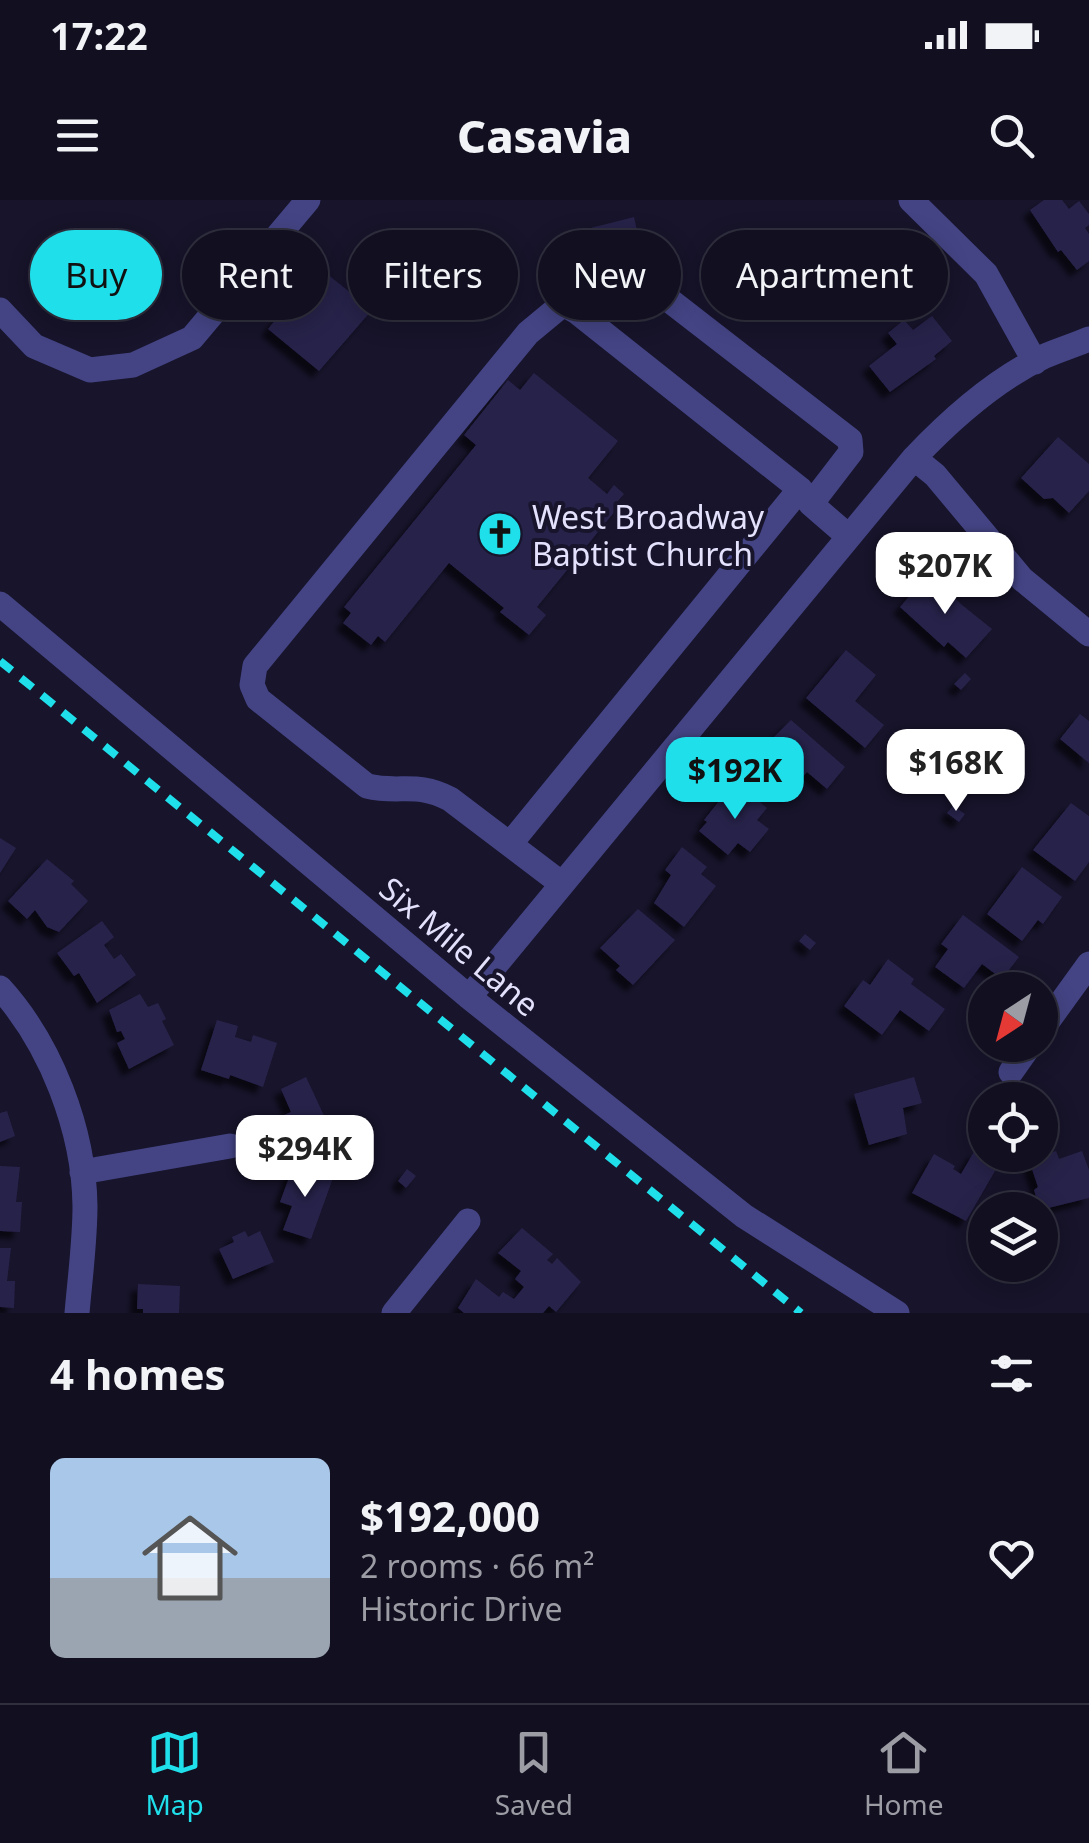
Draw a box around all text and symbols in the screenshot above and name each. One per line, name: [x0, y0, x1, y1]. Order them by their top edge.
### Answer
text: 17:22: [50, 9, 148, 61]
text: Casavia: [457, 105, 632, 166]
icon: menu: [50, 108, 105, 163]
icon: search: [984, 108, 1039, 163]
chip: Buy: [30, 230, 162, 320]
chip: Rent: [182, 230, 328, 320]
chip: Filters: [348, 230, 518, 320]
chip: New: [538, 230, 681, 320]
chip: Apartment: [701, 230, 948, 320]
place label: West Broadway Baptist Church: [532, 495, 765, 575]
church icon: West Broadway Baptist Church: [477, 511, 523, 557]
pin: $207K: [875, 532, 1015, 617]
text: $207K: [898, 543, 992, 586]
pin: $168K: [886, 729, 1026, 814]
pin: $192K: [665, 737, 805, 822]
text: $168K: [909, 740, 1003, 783]
text: $192K: [688, 748, 782, 791]
street label: Six Mile Lane: [371, 867, 549, 1025]
north arrow: [968, 972, 1058, 1062]
map controls: [968, 972, 1058, 1282]
button: locate: [968, 1082, 1058, 1172]
pin: $294K: [235, 1115, 375, 1200]
text: $294K: [258, 1126, 352, 1169]
button: layers: [968, 1192, 1058, 1282]
text: 4 homes: [50, 1345, 226, 1402]
icon: filters: [984, 1346, 1039, 1401]
text: $192,000: [360, 1487, 540, 1544]
icon: home: [130, 1498, 250, 1618]
icon: heart: [984, 1531, 1039, 1586]
text: 2 rooms · 66 m²: [360, 1544, 594, 1587]
text: Historic Drive: [360, 1587, 563, 1630]
tab: Map: [145, 1725, 204, 1823]
tab: Saved: [495, 1725, 573, 1823]
tab: Home: [864, 1725, 944, 1823]

